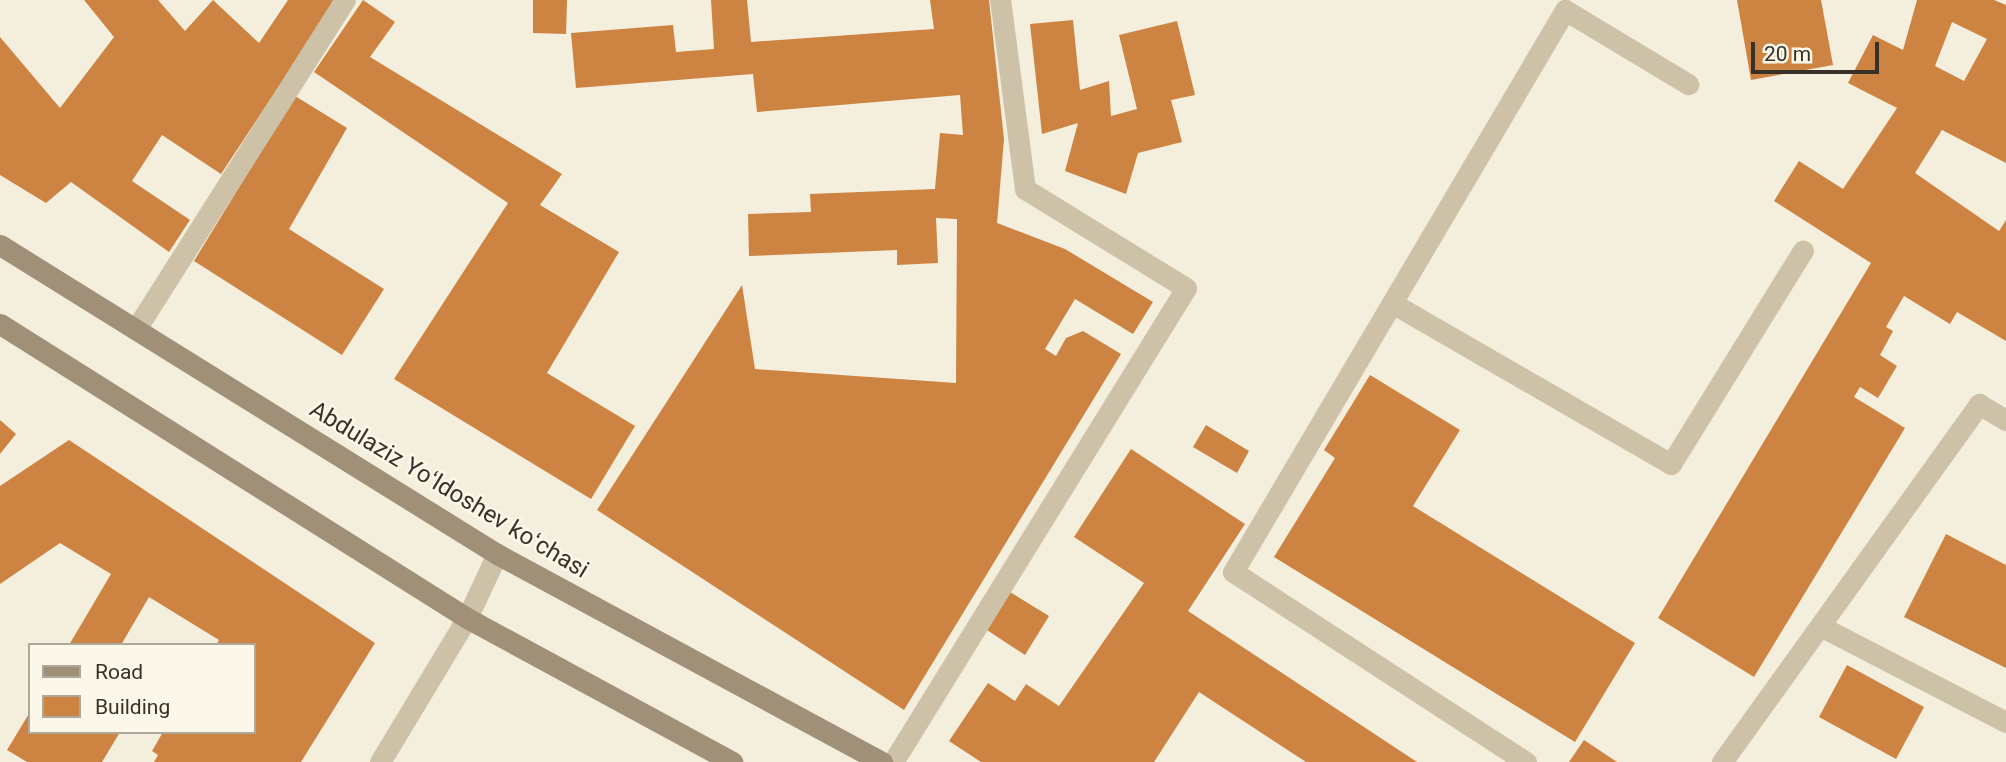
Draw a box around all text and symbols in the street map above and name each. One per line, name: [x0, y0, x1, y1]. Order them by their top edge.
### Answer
scale bar: [1754, 28, 1882, 72]
text: 20 m: [1764, 42, 1811, 66]
street label: Abdulaziz Yoʻldoshev koʻchasi: [304, 395, 594, 585]
legend: [28, 643, 256, 734]
text: Road: [95, 660, 143, 684]
text: Building: [95, 695, 170, 719]

